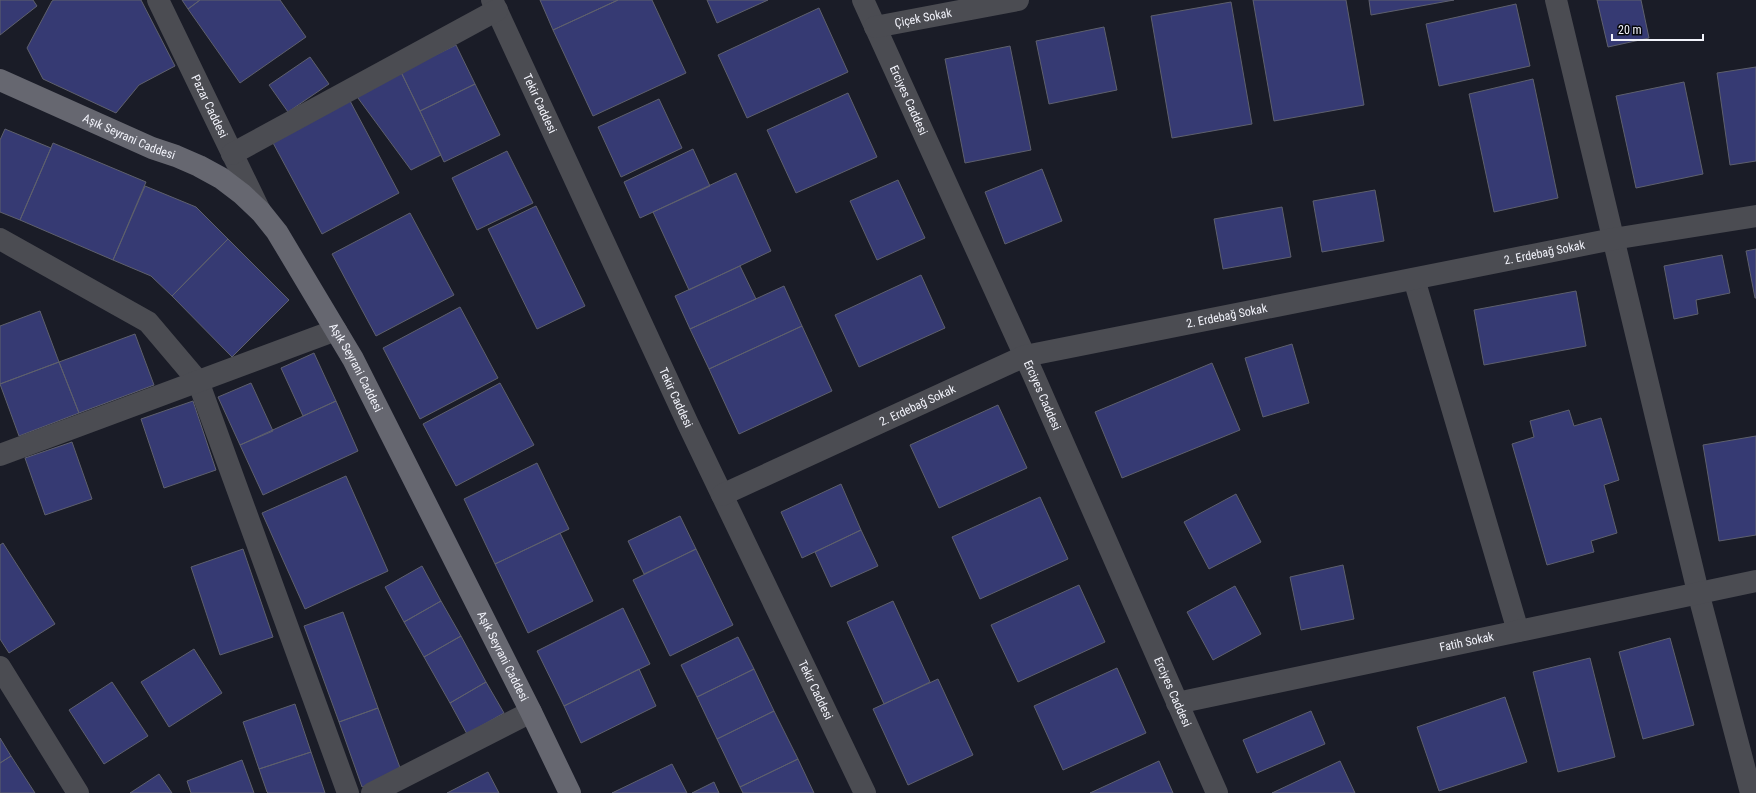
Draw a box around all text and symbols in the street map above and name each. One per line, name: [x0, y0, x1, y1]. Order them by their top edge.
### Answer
street label: Çiçek Sokak: [893, 6, 953, 30]
scale bar: [1612, 16, 1703, 42]
text: 20 m: [1618, 23, 1642, 37]
street label: Erciyes Caddesi: [887, 63, 930, 137]
street label: Tekir Caddesi: [520, 71, 560, 136]
street label: Pazar Caddesi: [188, 73, 230, 140]
street label: Aşık Seyrani Caddesi: [81, 111, 177, 162]
street label: 2. Erdebağ Sokak: [1503, 238, 1587, 268]
street label: 2. Erdebağ Sokak: [1185, 301, 1269, 331]
street label: Aşık Seyrani Caddesi: [326, 320, 386, 414]
street label: Erciyes Caddesi: [1021, 358, 1064, 432]
street label: Tekir Caddesi: [656, 365, 696, 430]
street label: 2. Erdebağ Sokak: [877, 382, 958, 429]
street label: Aşık Seyrani Caddesi: [474, 609, 531, 704]
street label: Fatih Sokak: [1438, 629, 1496, 654]
street label: Erciyes Caddesi: [1151, 655, 1194, 729]
street label: Tekir Caddesi: [795, 658, 836, 722]

